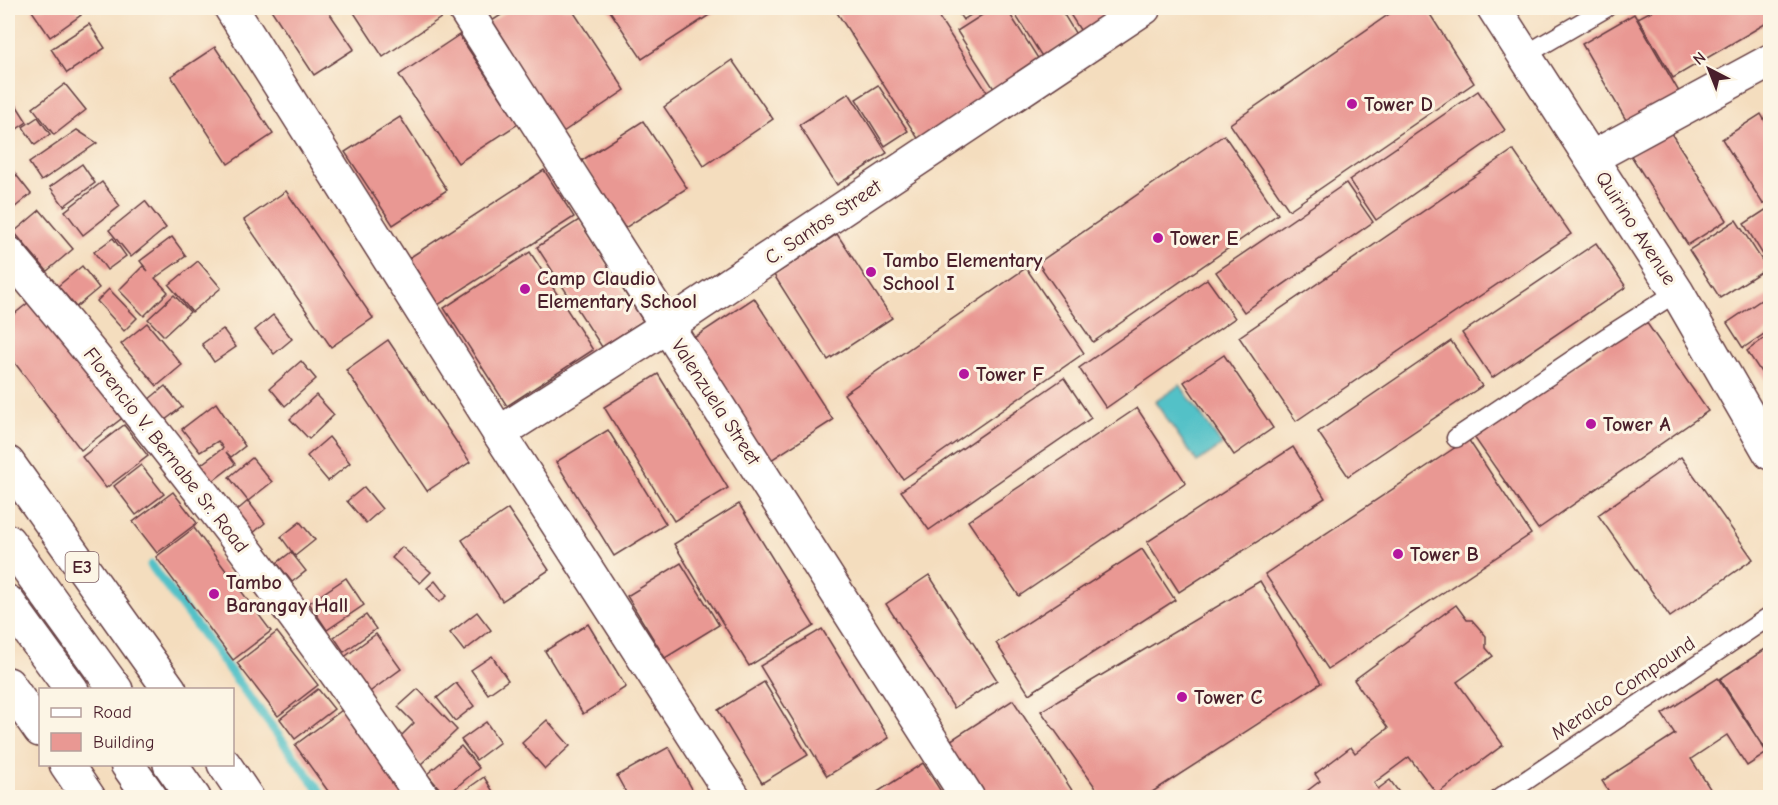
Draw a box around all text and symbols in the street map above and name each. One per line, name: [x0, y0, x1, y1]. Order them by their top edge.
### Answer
north arrow: [1679, 39, 1739, 99]
text: N: [1690, 48, 1710, 69]
place label: Tower D: [1364, 93, 1433, 116]
marker: Tower D: [1345, 97, 1359, 111]
street label: Quirino Avenue: [1591, 167, 1681, 289]
street label: C. Santos Street: [761, 174, 886, 269]
place label: Tower E: [1170, 227, 1239, 250]
marker: Tower E: [1151, 231, 1165, 245]
place label: Tambo Elementary School I: [883, 249, 1043, 295]
marker: Tambo Elementary School I: [864, 265, 878, 279]
place label: Camp Claudio Elementary School: [537, 267, 697, 313]
marker: Camp Claudio Elementary School: [518, 282, 532, 296]
street label: Valenzuela Street: [667, 335, 766, 470]
street label: Florencio V. Bernabe Sr. Road: [79, 343, 253, 557]
place label: Tower F: [976, 363, 1045, 386]
marker: Tower F: [957, 367, 971, 381]
place label: Tower A: [1603, 413, 1671, 436]
marker: Tower A: [1584, 417, 1598, 431]
place label: Tower B: [1410, 543, 1479, 566]
marker: Tower B: [1391, 547, 1405, 561]
road number: E3: [66, 552, 98, 582]
place label: Tambo Barangay Hall: [226, 571, 348, 617]
marker: Tambo Barangay Hall: [207, 587, 221, 601]
street label: Meralco Compound: [1547, 631, 1699, 745]
place label: Tower C: [1194, 686, 1263, 709]
legend: [39, 688, 234, 766]
marker: Tower C: [1175, 690, 1189, 704]
text: Road: [93, 702, 132, 723]
text: Building: [93, 732, 155, 753]

